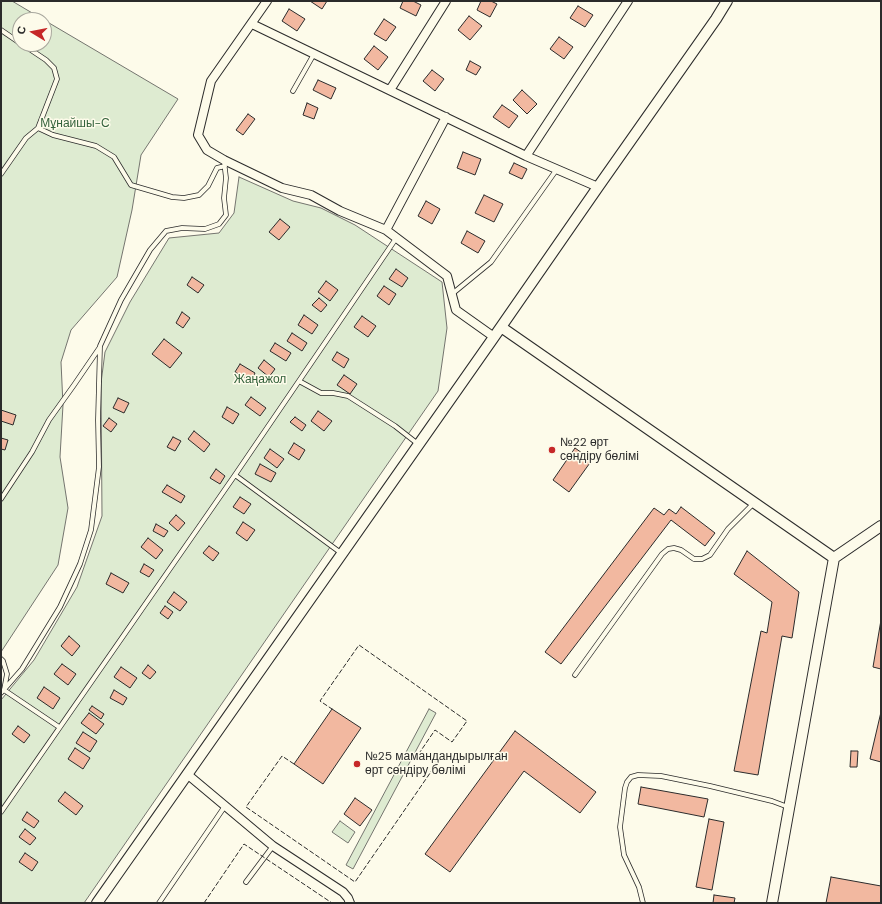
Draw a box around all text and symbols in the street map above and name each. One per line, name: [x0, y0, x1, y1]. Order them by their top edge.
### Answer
north arrow: [12, 12, 52, 52]
text: С: [14, 25, 29, 35]
park label: Мұнайшы-С: [40, 117, 110, 131]
park label: Жаңажол: [234, 373, 286, 387]
place label: №22 өрт сөндіру бөлімі: [560, 436, 639, 464]
marker: №22 өрт сөндіру бөлімі: [547, 445, 557, 455]
place label: №25 мамандандырылған өрт сөндіру бөлімі: [365, 750, 508, 778]
marker: №25 мамандандырылған өрт сөндіру бөлімі: [352, 759, 362, 769]

